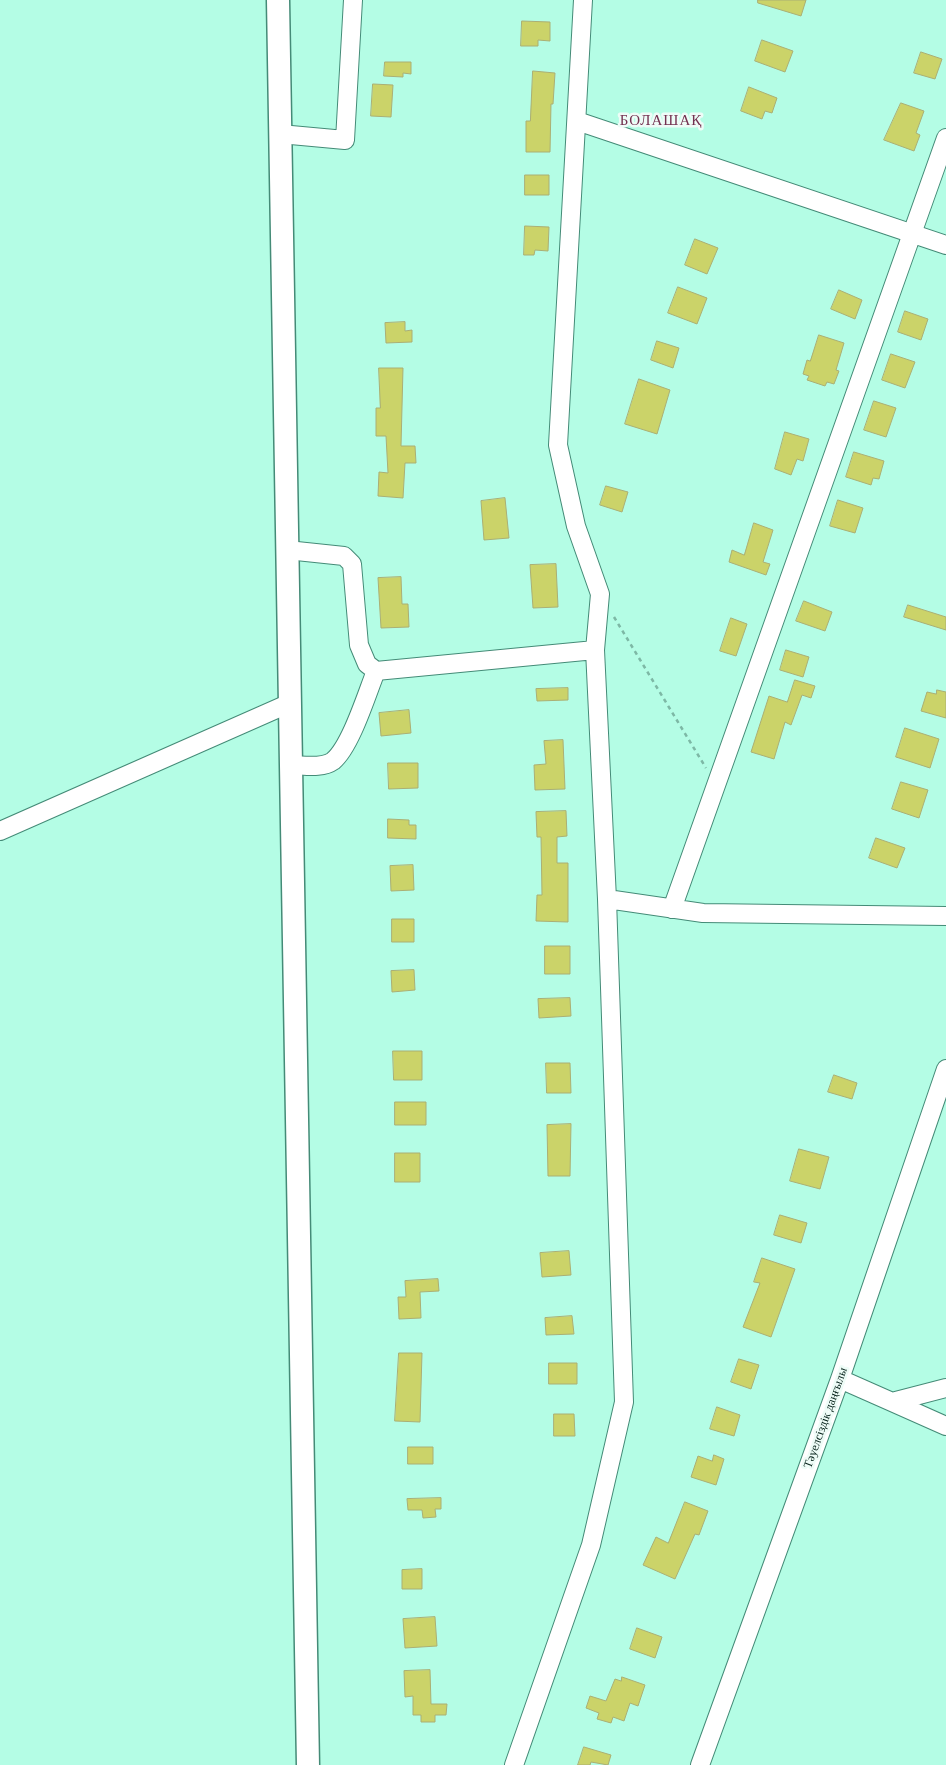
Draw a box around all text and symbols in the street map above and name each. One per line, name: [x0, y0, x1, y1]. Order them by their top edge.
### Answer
district label: БОЛАШАҚ: [619, 112, 703, 130]
street label: Тәуелсіздік даңғылы: [801, 1366, 851, 1470]

